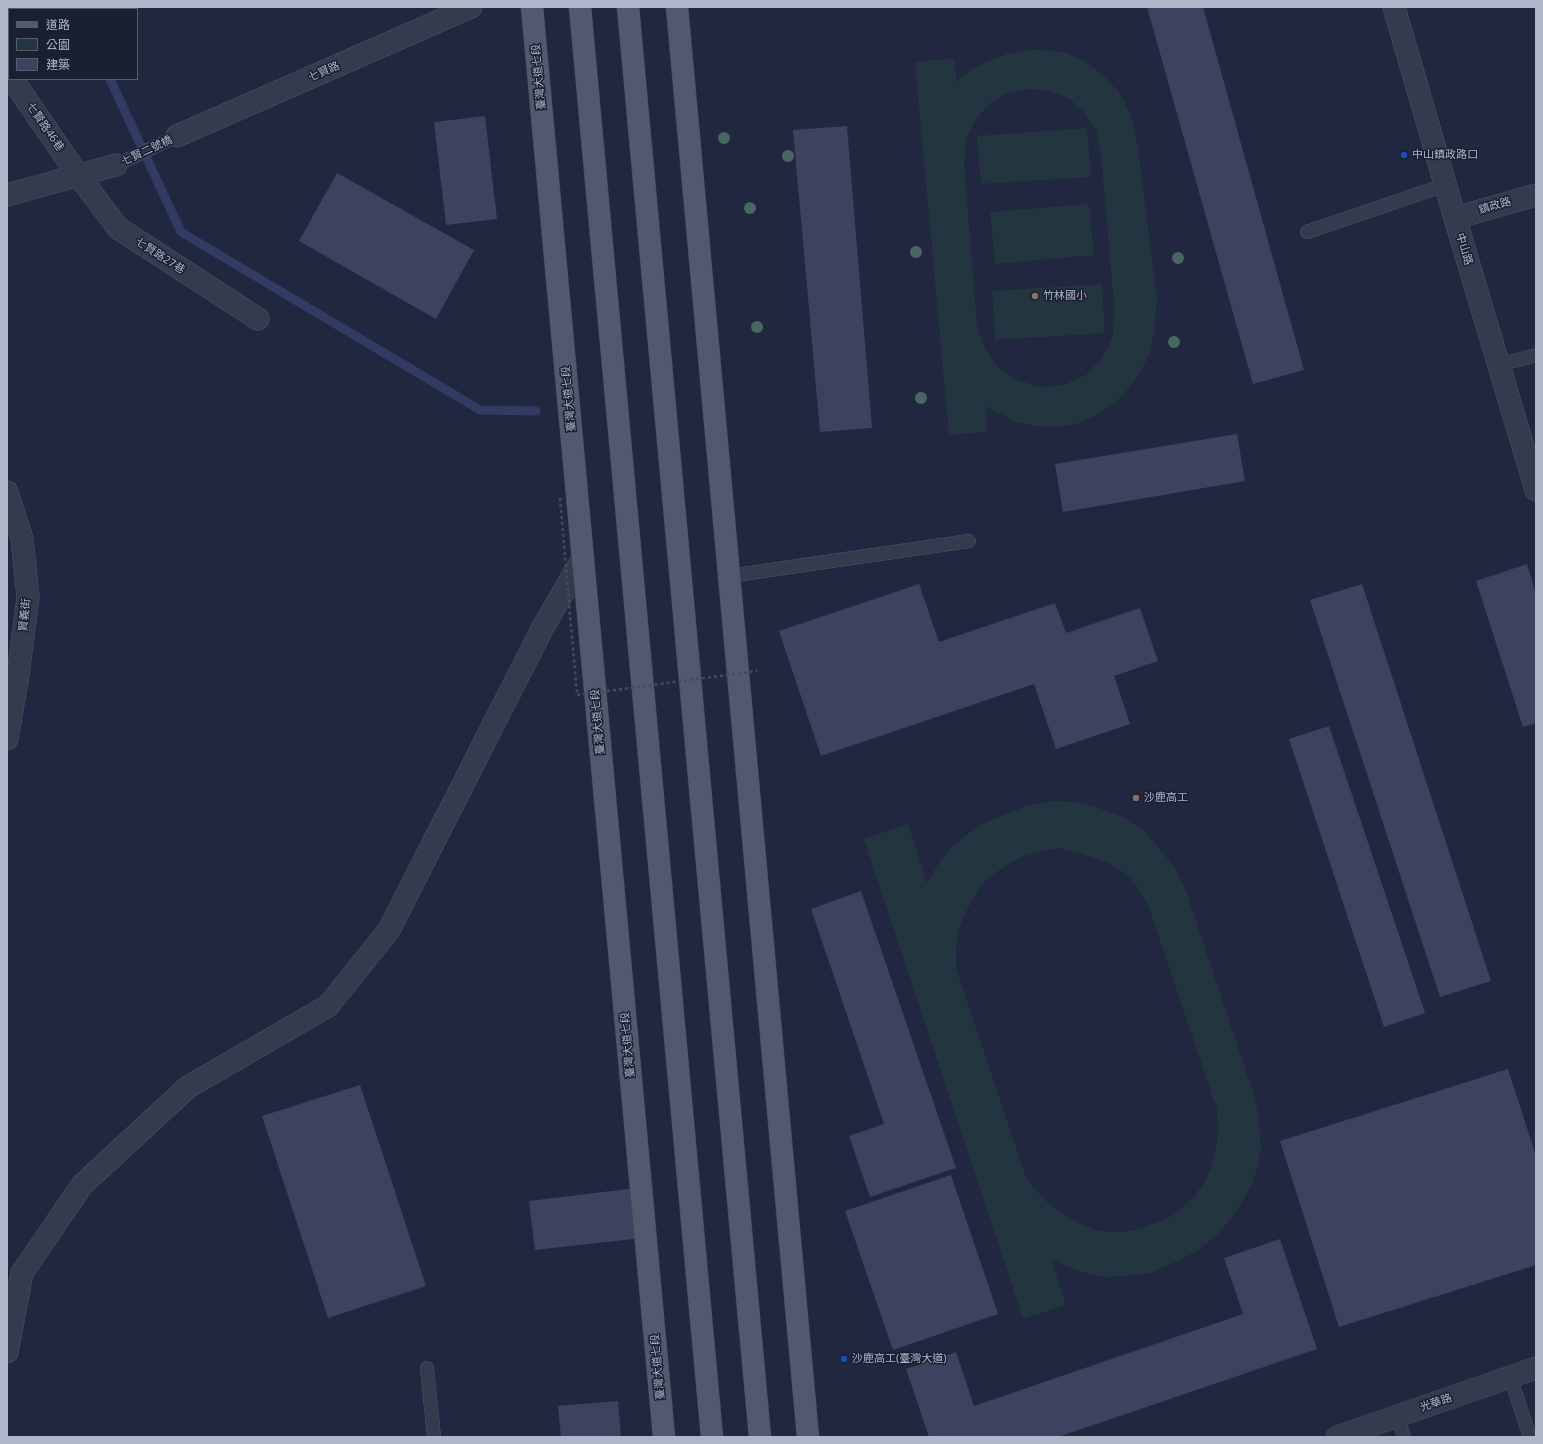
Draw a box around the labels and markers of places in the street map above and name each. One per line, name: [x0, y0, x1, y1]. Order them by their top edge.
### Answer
place label: 中山鎮政路口: [1412, 148, 1478, 162]
marker: 中山鎮政路口: [1399, 150, 1409, 160]
place label: 竹林國小: [1043, 289, 1087, 303]
marker: 竹林國小: [1030, 291, 1040, 301]
place label: 沙鹿高工: [1144, 791, 1188, 805]
marker: 沙鹿高工: [1131, 793, 1141, 803]
place label: 沙鹿高工(臺灣大道): [852, 1352, 947, 1366]
marker: 沙鹿高工(臺灣大道): [839, 1354, 849, 1364]

